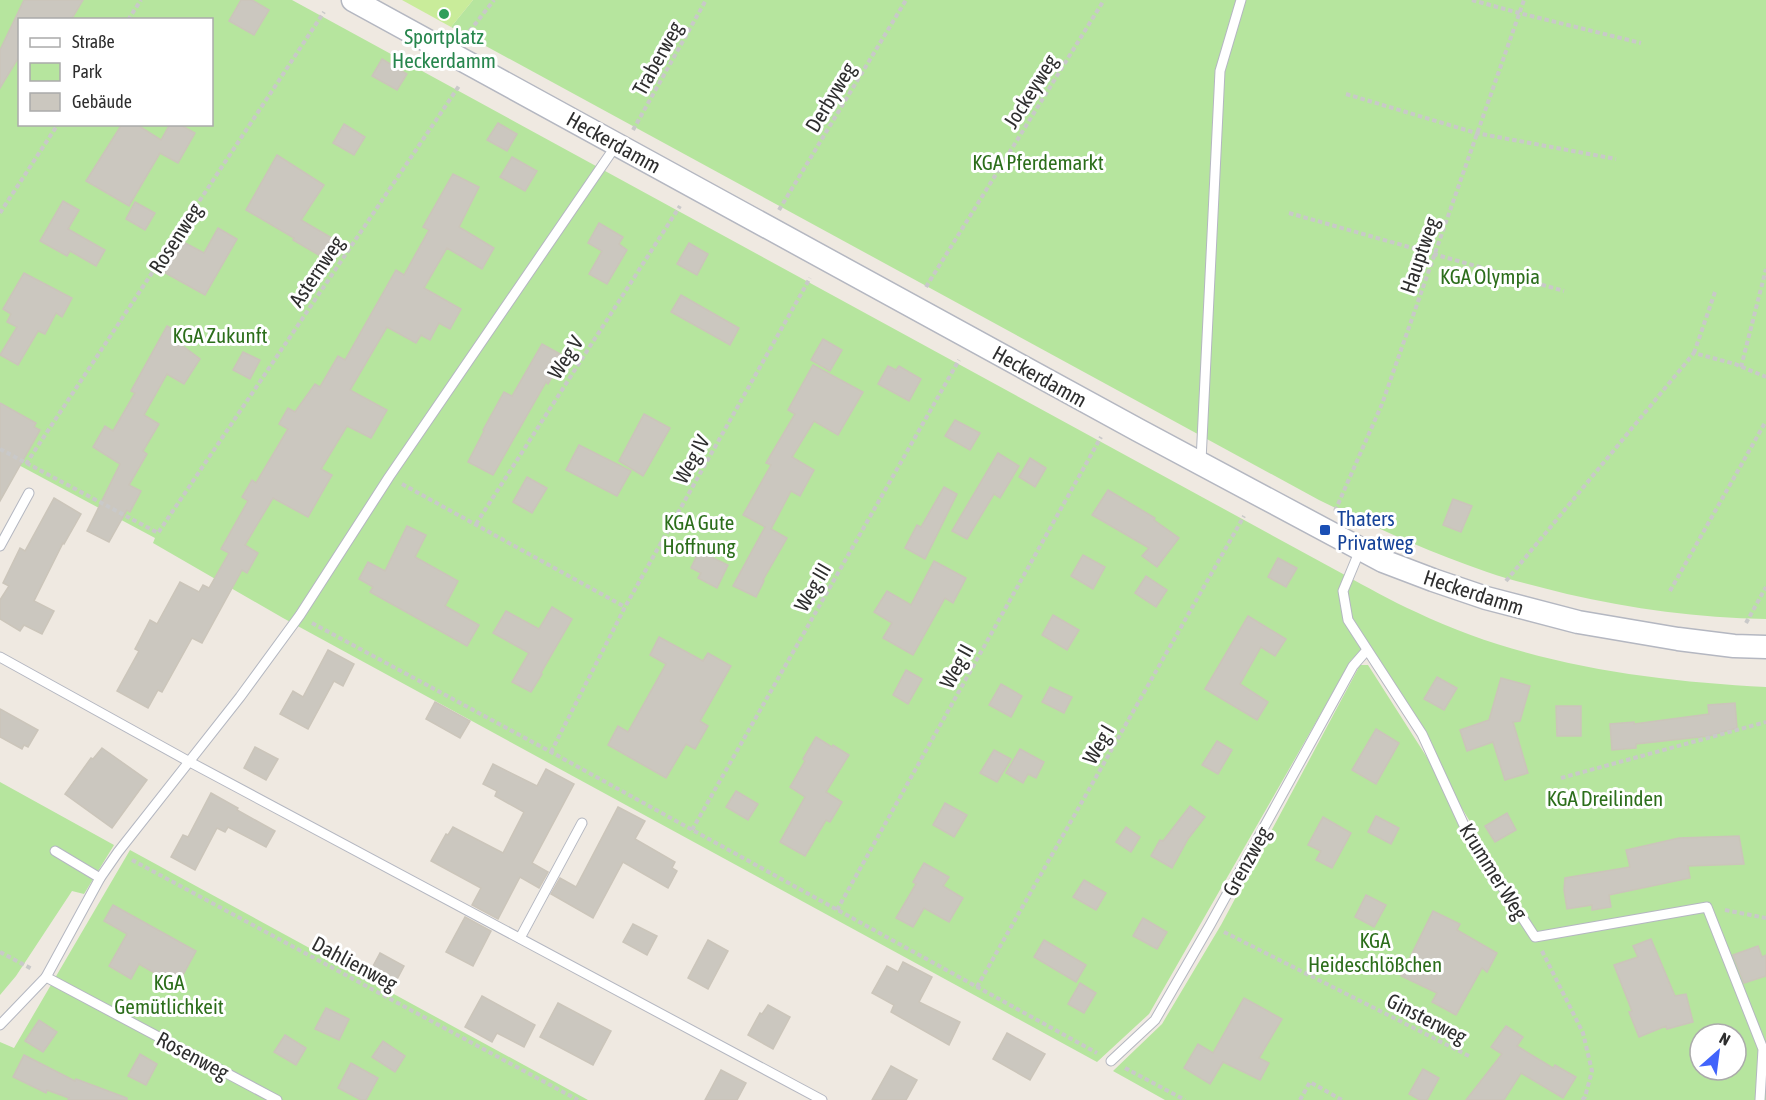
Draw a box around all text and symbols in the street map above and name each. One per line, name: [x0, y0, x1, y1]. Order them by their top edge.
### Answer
marker: Sportplatz Heckerdamm: [437, 7, 451, 21]
street label: Traberweg: [627, 17, 687, 99]
legend: [18, 18, 213, 126]
place label: Sportplatz Heckerdamm: [392, 24, 496, 72]
text: Straße: [72, 31, 115, 52]
street label: Jockeyweg: [998, 50, 1062, 132]
street label: Derbyweg: [800, 58, 860, 136]
text: Park: [72, 61, 102, 82]
text: Gebäude: [72, 91, 132, 112]
street label: Heckerdamm: [563, 106, 665, 178]
park label: KGA Pferdemarkt: [972, 150, 1104, 174]
street label: Rosenweg: [144, 199, 206, 277]
street label: Hauptweg: [1395, 214, 1443, 296]
street label: Asternweg: [284, 231, 348, 311]
park label: KGA Olympia: [1440, 264, 1540, 288]
park label: KGA Zukunft: [173, 323, 267, 347]
street label: Weg V: [542, 330, 588, 383]
street label: Heckerdamm: [989, 340, 1091, 412]
street label: Weg IV: [668, 430, 714, 487]
place label: Thaters Privatweg: [1337, 506, 1413, 554]
park label: KGA Gute Hoffnung: [663, 510, 736, 558]
marker: Thaters Privatweg: [1318, 523, 1332, 537]
street label: Weg III: [789, 558, 835, 616]
street label: Heckerdamm: [1421, 565, 1527, 619]
street label: Weg II: [934, 640, 978, 692]
street label: Weg I: [1077, 720, 1119, 768]
park label: KGA Dreilinden: [1547, 786, 1663, 810]
street label: Krummer Weg: [1455, 819, 1533, 923]
street label: Grenzweg: [1217, 822, 1275, 900]
park label: KGA Heideschlößchen: [1308, 928, 1442, 976]
street label: Dahlienweg: [308, 931, 402, 995]
park label: KGA Gemütlichkeit: [114, 970, 224, 1018]
street label: Ginsterweg: [1383, 988, 1471, 1048]
north arrow: [1688, 1022, 1748, 1082]
street label: Rosenweg: [153, 1026, 233, 1084]
text: N: [1717, 1029, 1733, 1049]

